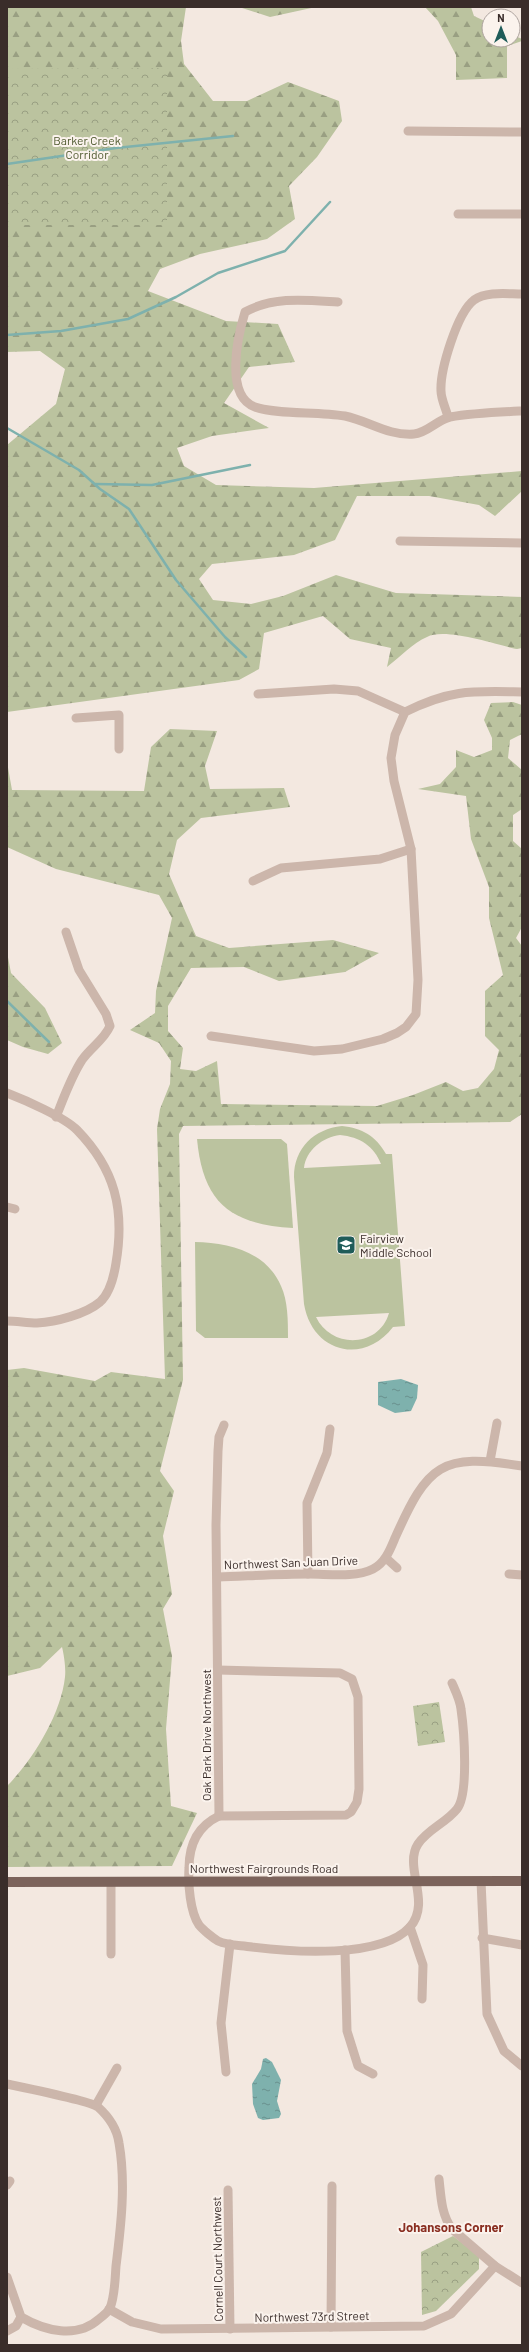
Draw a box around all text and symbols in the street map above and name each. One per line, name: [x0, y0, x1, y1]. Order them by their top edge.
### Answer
north arrow: [481, 8, 521, 48]
text: N: [497, 11, 505, 24]
park label: Barker Creek Corridor: [53, 133, 121, 161]
place label: Fairview Middle School: [360, 1231, 432, 1259]
school or university icon: Fairview Middle School: [335, 1234, 357, 1256]
street label: Northwest San Juan Drive: [224, 1553, 358, 1571]
street label: Oak Park Drive Northwest: [199, 1669, 213, 1801]
street label: Northwest Fairgrounds Road: [190, 1861, 338, 1875]
street label: Cornell Court Northwest: [209, 2196, 225, 2322]
district label: Johansons Corner: [398, 2219, 504, 2235]
street label: Northwest 73rd Street: [254, 2308, 370, 2324]

